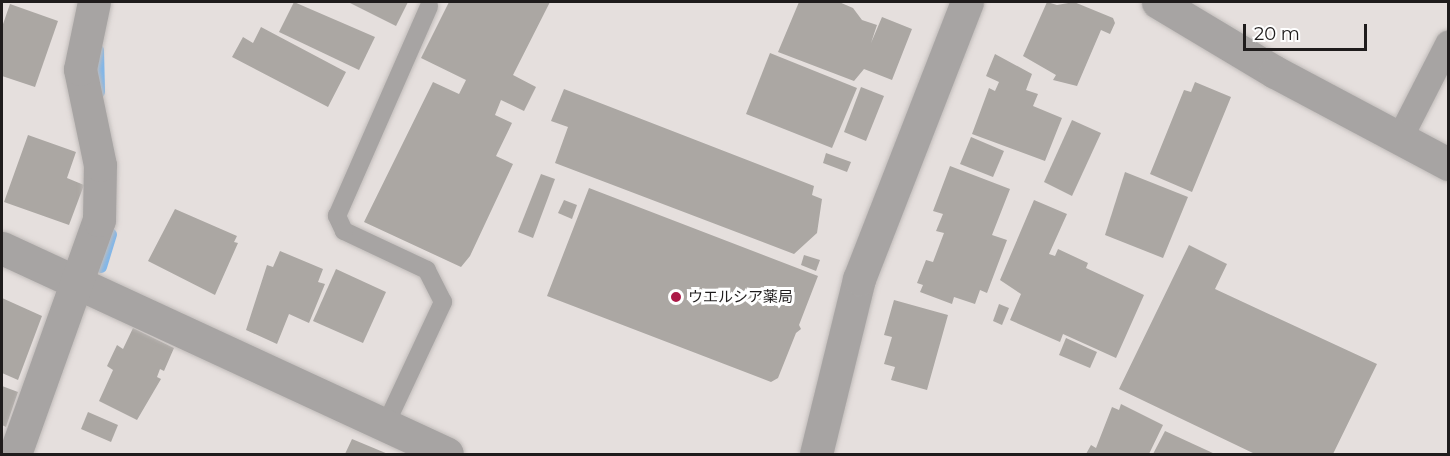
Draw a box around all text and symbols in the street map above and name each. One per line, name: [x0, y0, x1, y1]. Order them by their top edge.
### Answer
scale bar: [1246, 12, 1370, 50]
text: 20 m: [1254, 23, 1300, 45]
place label: ウエルシア薬局: [688, 288, 793, 306]
marker: ウエルシア薬局: [669, 290, 683, 304]

